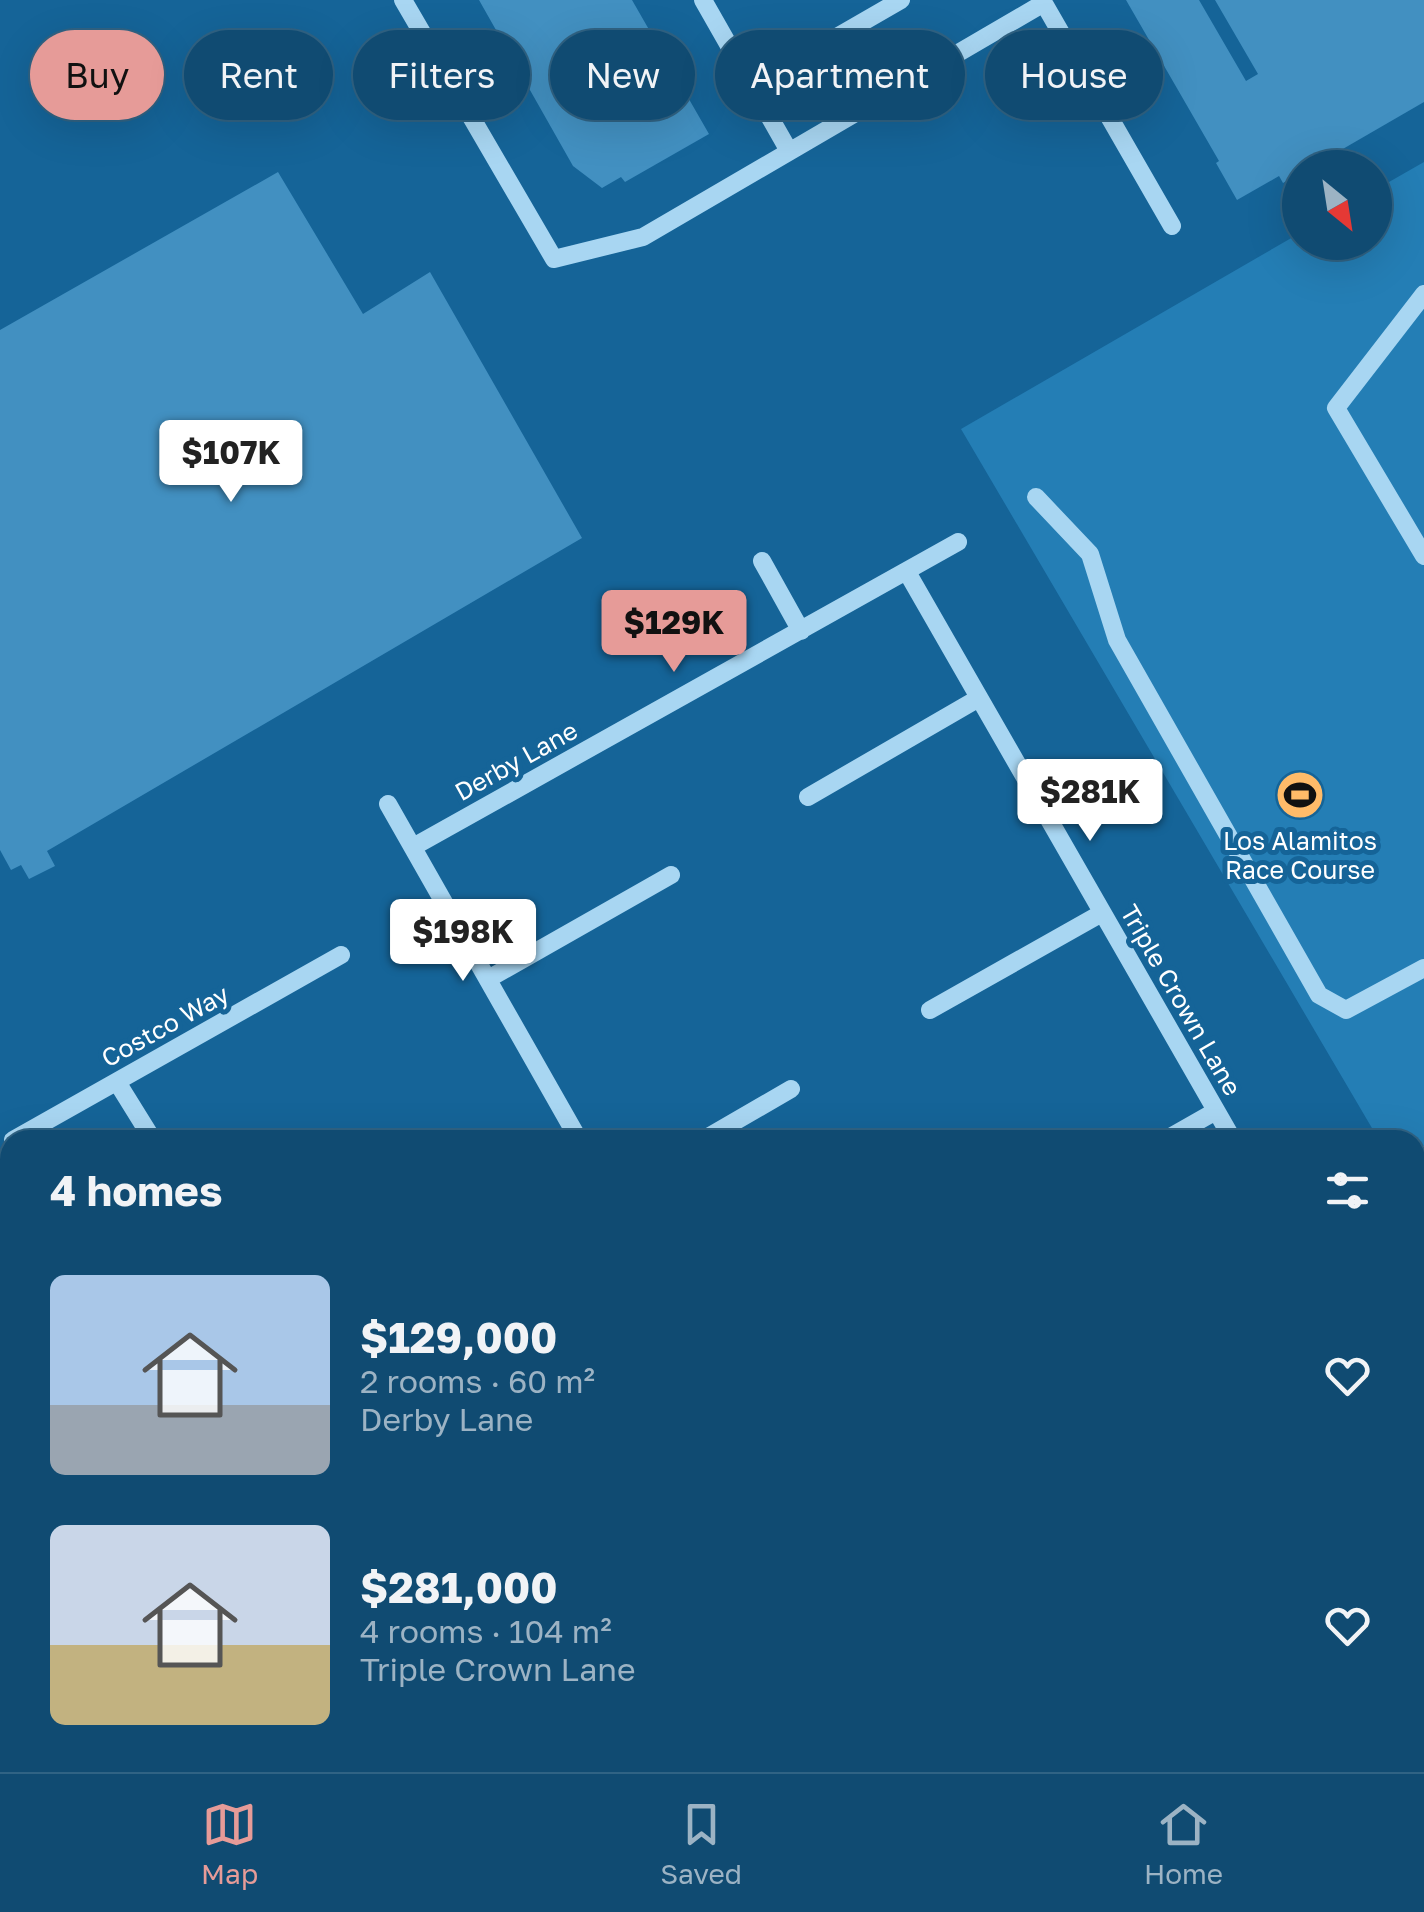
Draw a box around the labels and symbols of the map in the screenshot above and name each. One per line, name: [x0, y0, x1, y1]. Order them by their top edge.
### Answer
north arrow: [1282, 150, 1392, 260]
pin: $107K: [161, 420, 301, 505]
pin: $129K: [604, 590, 744, 675]
street label: Derby Lane: [449, 714, 582, 807]
pin: $281K: [1020, 759, 1160, 844]
sports icon: Los Alamitos Race Course: [1274, 769, 1326, 821]
place label: Los Alamitos Race Course: [1223, 825, 1377, 885]
pin: $198K: [393, 899, 533, 984]
street label: Triple Crown Lane: [1114, 899, 1249, 1101]
street label: Costco Way: [96, 978, 234, 1073]

